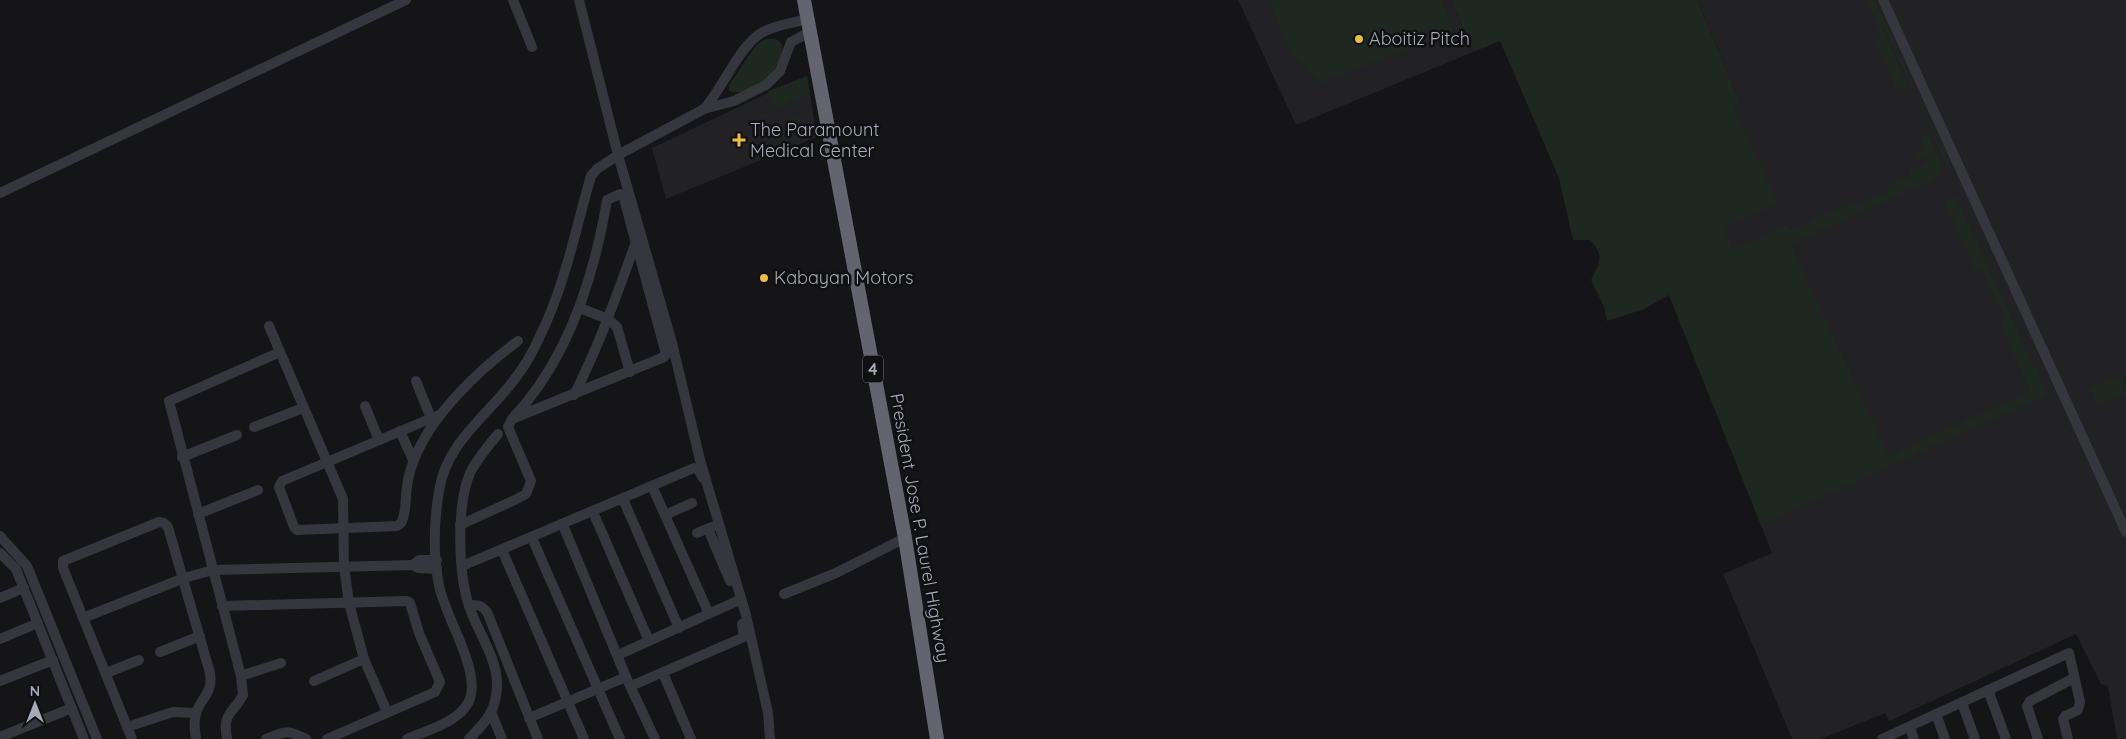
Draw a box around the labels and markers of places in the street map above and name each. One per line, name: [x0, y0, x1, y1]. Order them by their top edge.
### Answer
place label: Aboitiz Pitch: [1369, 27, 1470, 50]
marker: Aboitiz Pitch: [1353, 33, 1365, 45]
place label: The Paramount Medical Center: [750, 118, 879, 162]
marker: The Paramount Medical Center: [732, 133, 746, 147]
place label: Kabayan Motors: [774, 266, 913, 289]
marker: Kabayan Motors: [758, 272, 770, 284]

